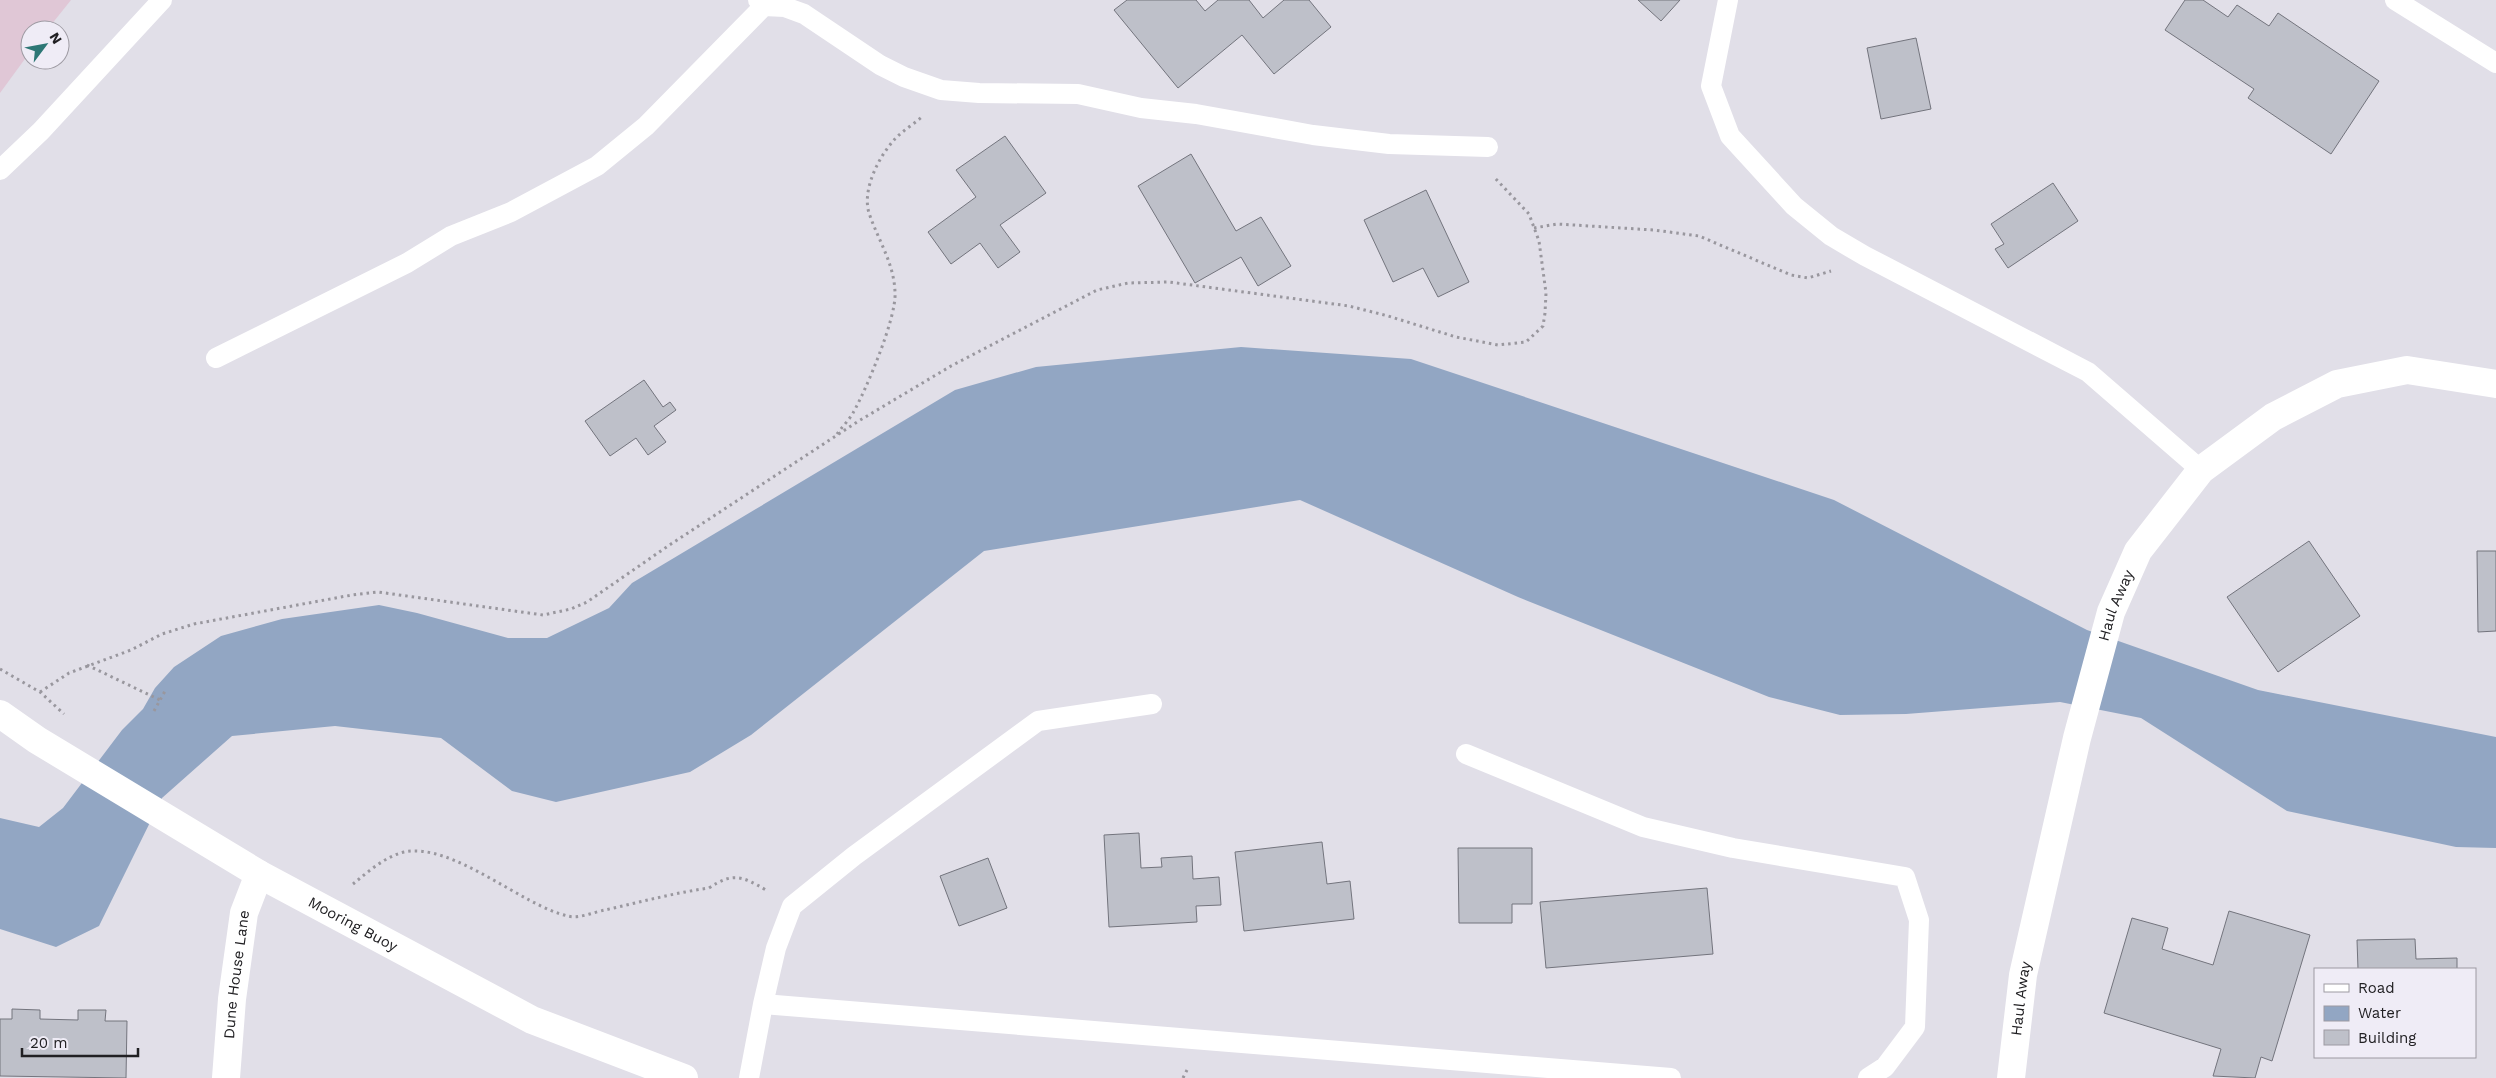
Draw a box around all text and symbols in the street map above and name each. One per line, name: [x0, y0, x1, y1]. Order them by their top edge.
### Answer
north arrow: [20, 20, 70, 70]
text: N: [46, 29, 66, 47]
street label: Haul Away: [2095, 567, 2138, 643]
street label: Mooring Buoy: [305, 893, 401, 956]
street label: Dune House Lane: [220, 909, 253, 1040]
street label: Haul Away: [2007, 959, 2035, 1037]
legend: [2314, 968, 2476, 1058]
text: Road: [2358, 979, 2395, 997]
text: Water: [2358, 1004, 2401, 1022]
scale bar: [22, 1026, 139, 1058]
text: Building: [2358, 1029, 2416, 1047]
text: 20 m: [30, 1034, 68, 1052]

